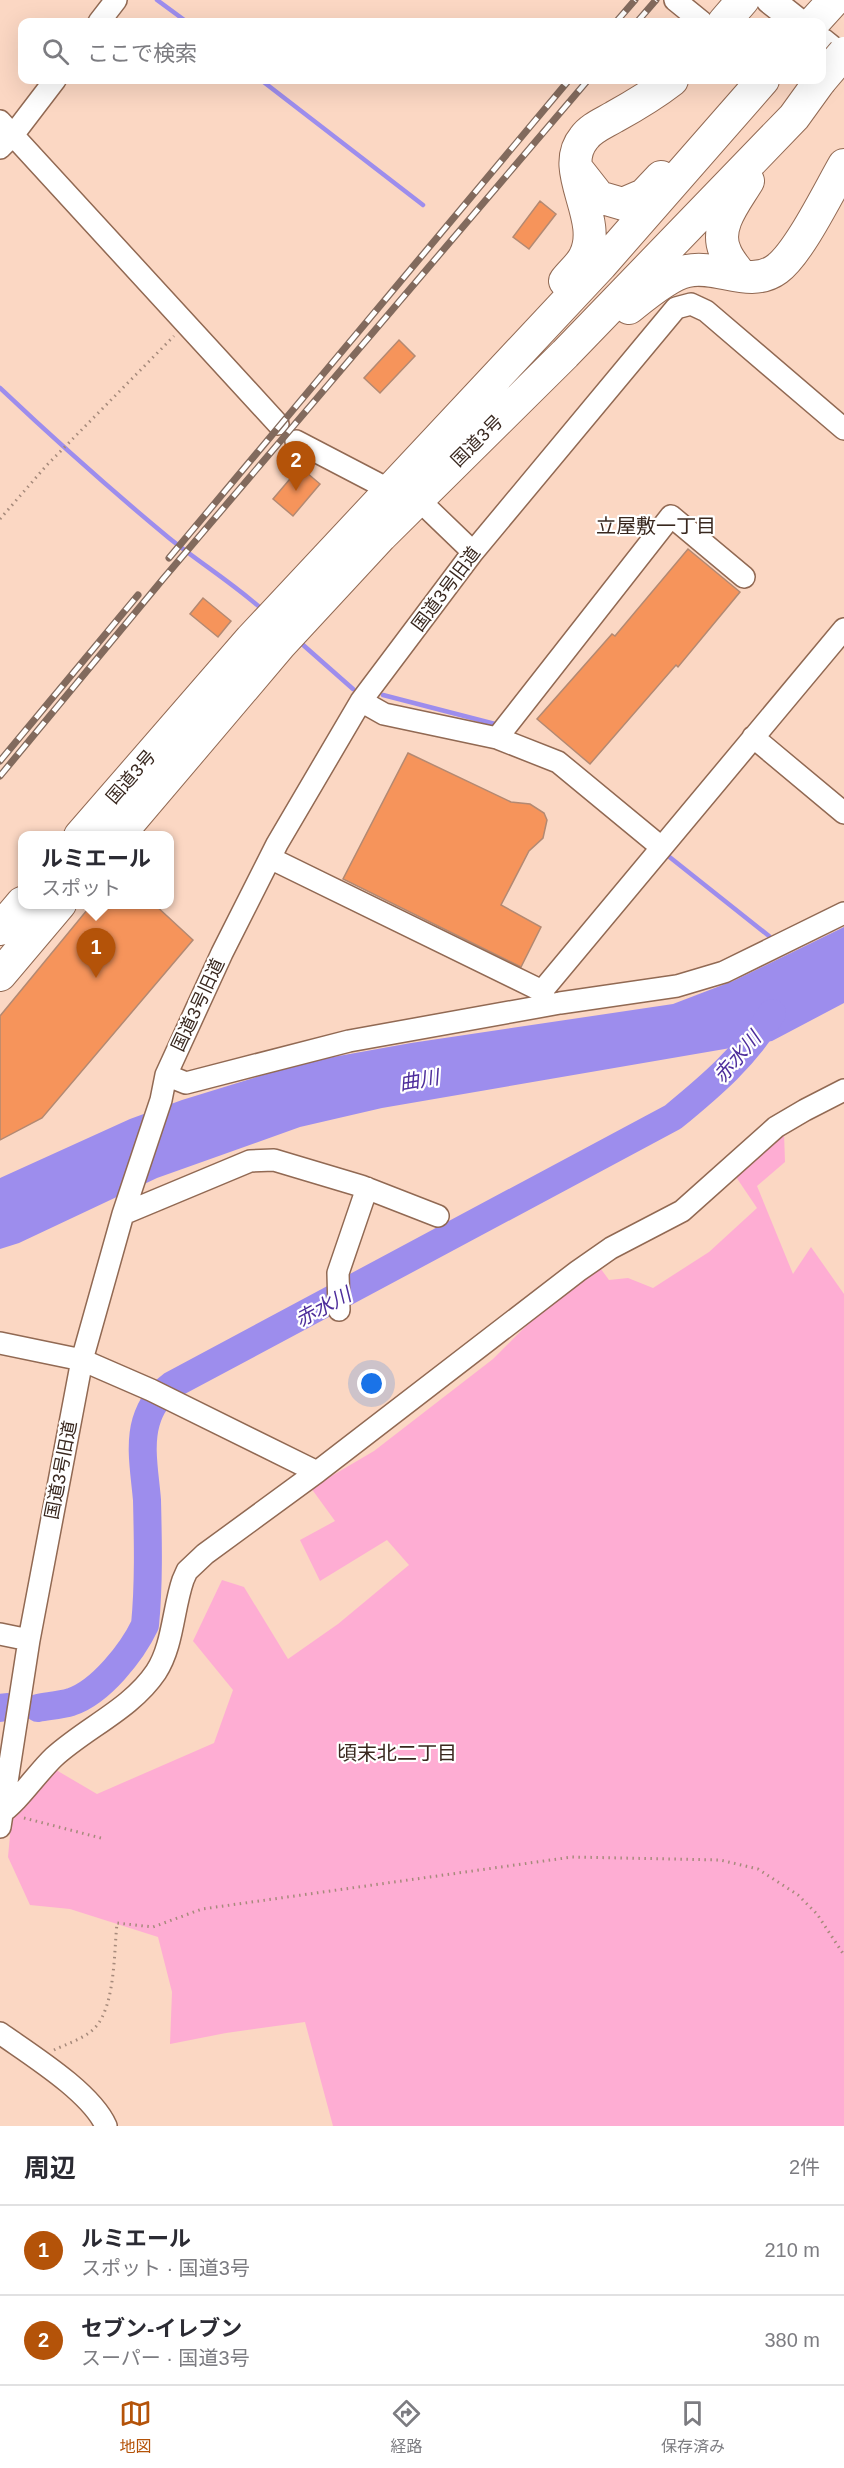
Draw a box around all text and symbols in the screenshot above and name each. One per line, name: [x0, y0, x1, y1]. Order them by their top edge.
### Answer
search box: [18, 18, 826, 84]
icon: search: [39, 35, 72, 68]
text: ここで検索: [87, 41, 197, 66]
street label: 国道3号: [447, 411, 507, 471]
pin: 2: [276, 442, 316, 491]
district label: 立屋敷一丁目: [596, 515, 716, 537]
street label: 国道3号旧道: [408, 543, 484, 635]
street label: 国道3号: [102, 746, 160, 808]
popup: [18, 831, 174, 909]
text: ルミエール: [41, 846, 151, 871]
text: スポット: [41, 877, 121, 899]
pin: 1: [76, 928, 116, 978]
street label: 国道3号旧道: [168, 955, 228, 1055]
water label: 赤水川: [709, 1026, 766, 1087]
water label: 曲川: [397, 1065, 443, 1094]
water label: 赤水川: [291, 1282, 356, 1331]
your location: [357, 1369, 386, 1398]
street label: 国道3号旧道: [42, 1419, 80, 1521]
district label: 頃末北二丁目: [337, 1742, 457, 1764]
text: 周辺: [24, 2153, 76, 2183]
text: 2件: [789, 2156, 820, 2178]
text: ルミエール: [81, 2226, 191, 2251]
text: 1: [38, 2239, 49, 2261]
text: 210 m: [764, 2239, 820, 2261]
text: スポット · 国道3号: [81, 2257, 250, 2279]
text: セブン-イレブン: [81, 2316, 242, 2341]
text: 2: [38, 2329, 49, 2351]
text: 380 m: [764, 2329, 820, 2351]
text: スーパー · 国道3号: [81, 2347, 250, 2369]
tab: 地図: [119, 2397, 152, 2457]
tab: 経路: [390, 2397, 423, 2457]
tab: 保存済み: [661, 2397, 725, 2457]

